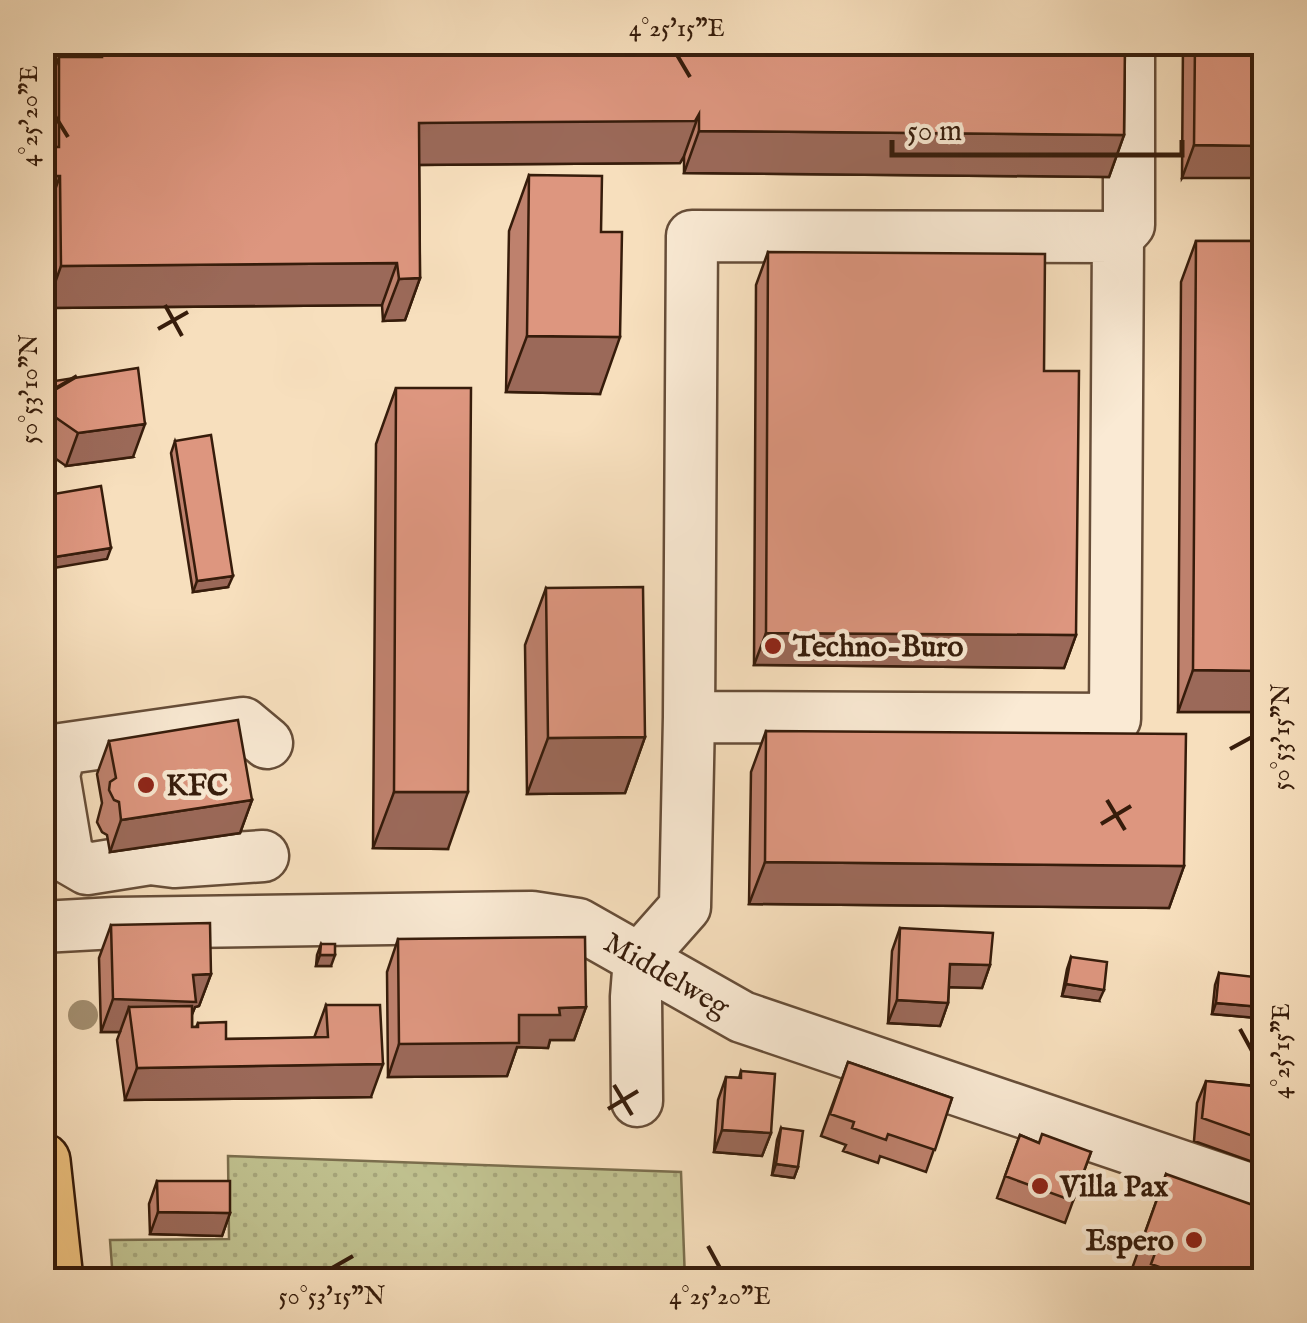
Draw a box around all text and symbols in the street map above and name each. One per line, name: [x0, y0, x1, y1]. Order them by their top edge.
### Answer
text: 4°25'15"E: [629, 13, 725, 45]
text: 4°25'20"E: [14, 65, 46, 167]
scale bar: [892, 95, 1182, 157]
text: 50 m: [907, 113, 962, 151]
text: 50°53'10"N: [14, 334, 46, 444]
place label: Techno-Buro: [792, 629, 964, 667]
marker: Techno-Buro: [762, 635, 784, 657]
text: 50°53'15"N: [1266, 684, 1298, 790]
place label: KFC: [166, 768, 228, 806]
marker: KFC: [135, 774, 157, 796]
street label: Middelweg: [596, 924, 736, 1027]
text: 4°25'15"E: [1266, 1003, 1298, 1099]
place label: Villa Pax: [1059, 1169, 1169, 1207]
marker: Villa Pax: [1029, 1175, 1051, 1197]
place label: Espero: [1085, 1223, 1174, 1261]
marker: Espero: [1183, 1229, 1205, 1251]
text: 50°53'15"N: [279, 1281, 385, 1313]
text: 4°25'20"E: [669, 1281, 771, 1313]

